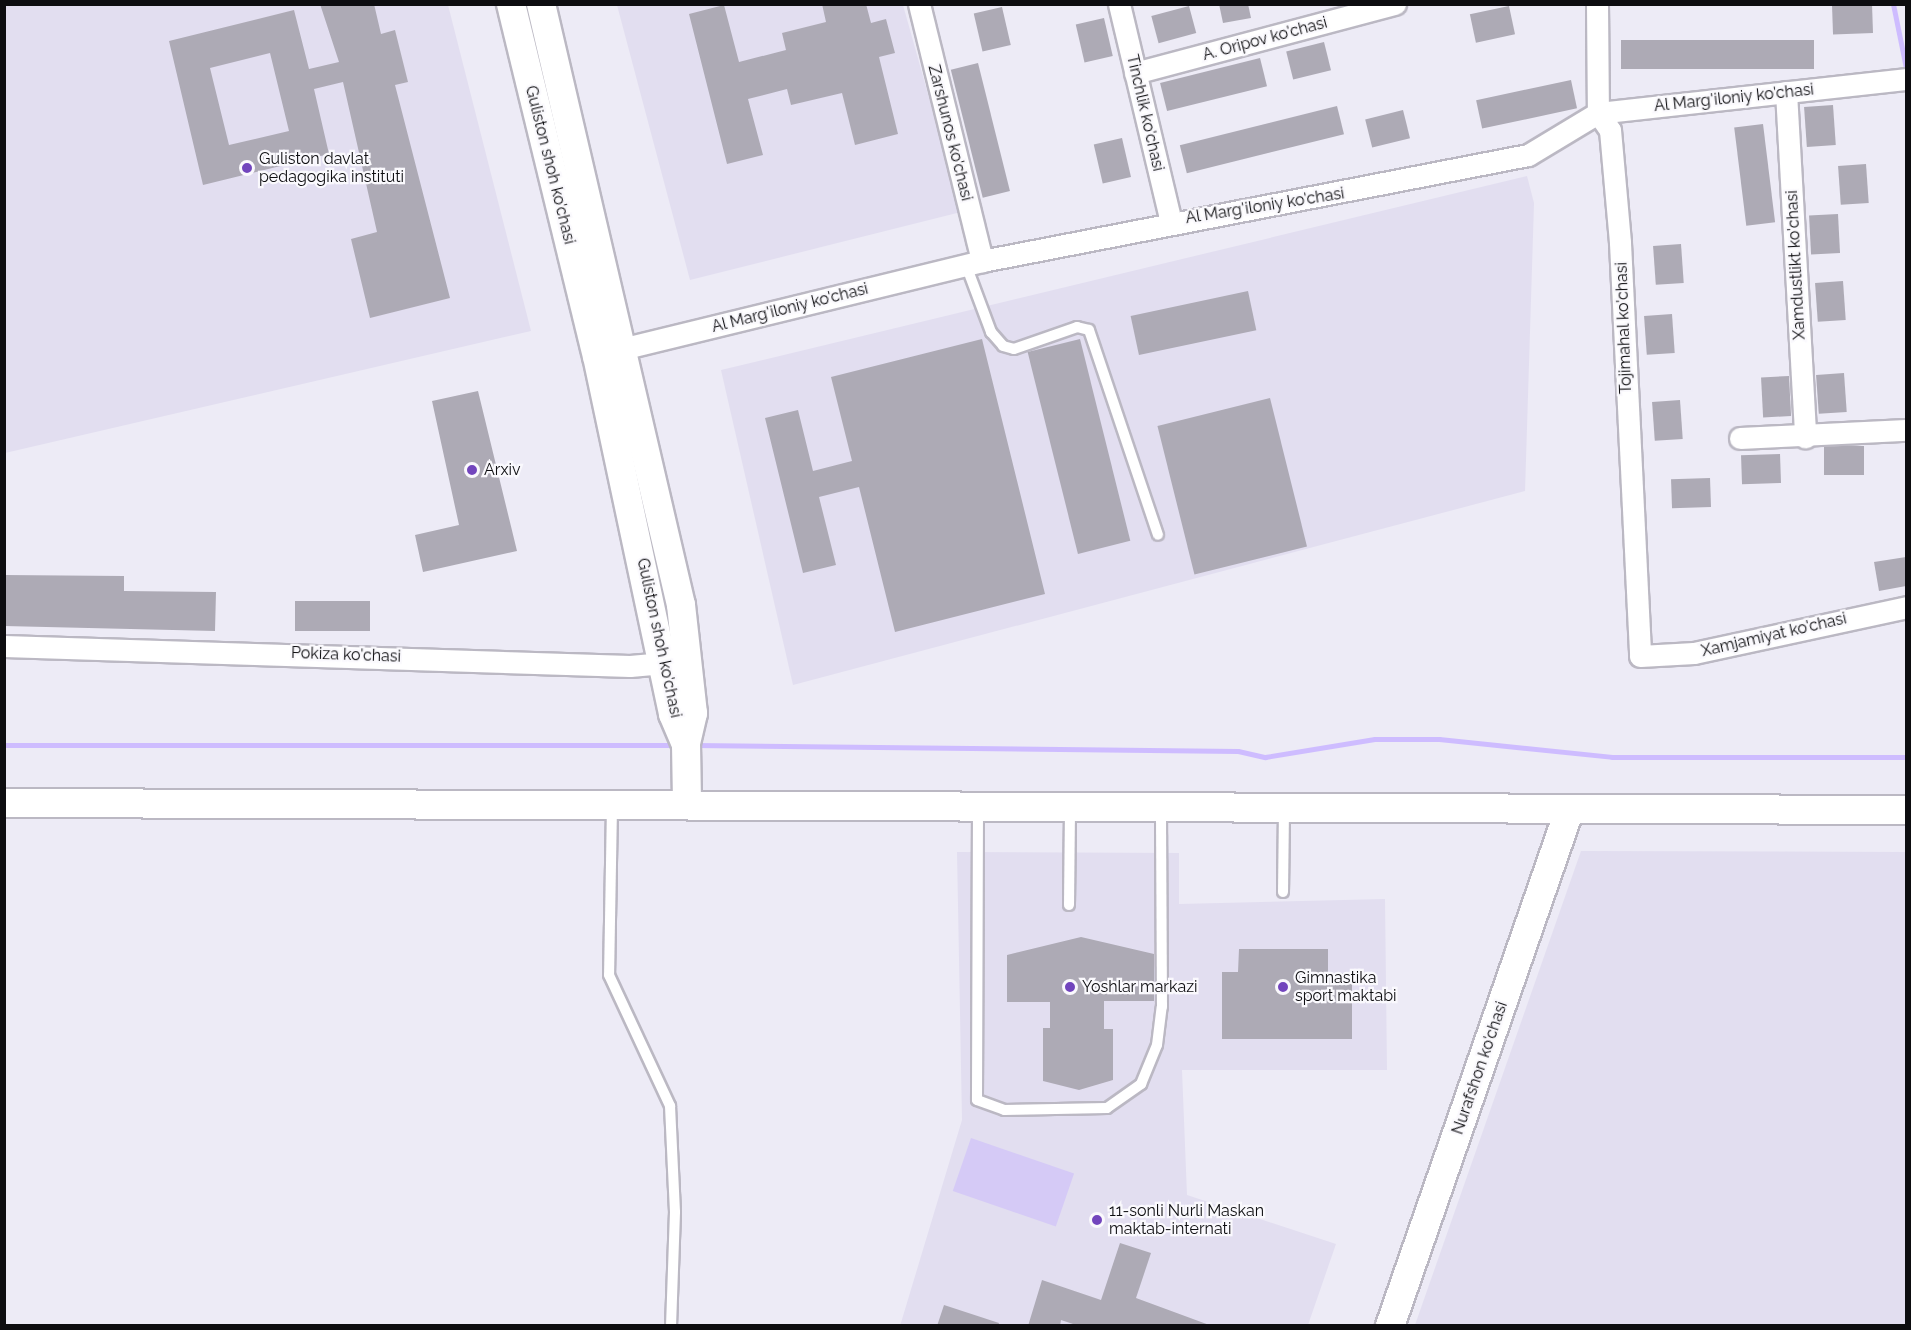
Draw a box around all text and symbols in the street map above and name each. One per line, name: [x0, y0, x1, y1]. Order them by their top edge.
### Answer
street label: A. Oripov ko'chasi: [1200, 13, 1330, 65]
street label: Tinchlik ko'chasi: [1122, 53, 1168, 173]
street label: Zarshunos ko'chasi: [924, 63, 976, 203]
street label: Al Marg'iloniy ko'chasi: [1653, 80, 1815, 116]
street label: Guliston shoh ko'chasi: [521, 84, 579, 246]
place label: Guliston davlat pedagogika instituti: [259, 149, 404, 187]
marker: Guliston davlat pedagogika instituti: [240, 161, 254, 175]
street label: Al Marg'iloniy ko'chasi: [1184, 184, 1346, 228]
street label: Xamdustlikt ko'chasi: [1782, 190, 1810, 340]
street label: Tojimahal ko'chasi: [1612, 261, 1636, 395]
street label: Al Marg'iloniy ko'chasi: [709, 279, 871, 337]
place label: Arxiv: [484, 460, 521, 480]
marker: Arxiv: [465, 463, 479, 477]
street label: Guliston shoh ko'chasi: [633, 556, 685, 720]
street label: Xamjamiyat ko'chasi: [1699, 609, 1849, 661]
street label: Pokiza ko'chasi: [291, 643, 401, 667]
place label: Gimnastika sport maktabi: [1295, 968, 1397, 1006]
place label: Yoshlar markazi: [1082, 977, 1198, 997]
marker: Yoshlar markazi: [1063, 980, 1077, 994]
marker: Gimnastika sport maktabi: [1276, 980, 1290, 994]
street label: Nurafshon ko'chasi: [1448, 999, 1512, 1137]
place label: 11-sonli Nurli Maskan maktab-internati: [1109, 1201, 1264, 1239]
marker: 11-sonli Nurli Maskan maktab-internati: [1090, 1213, 1104, 1227]

